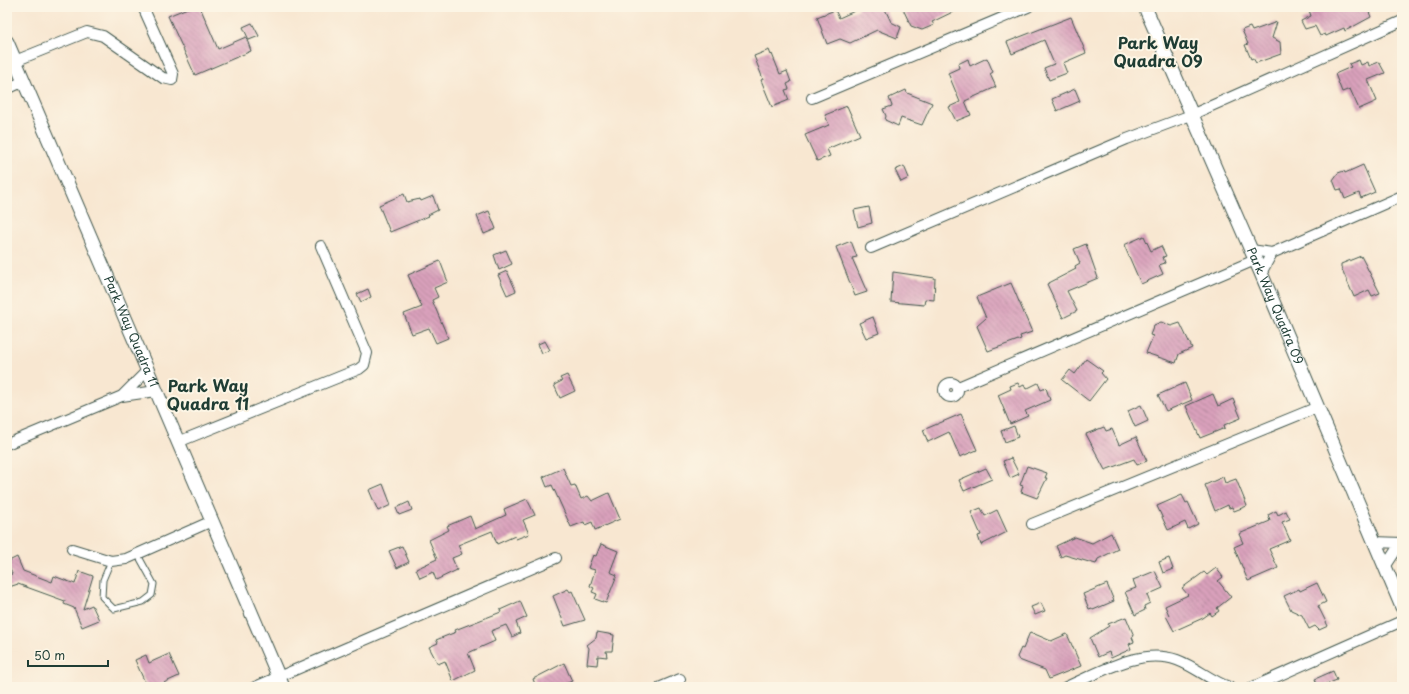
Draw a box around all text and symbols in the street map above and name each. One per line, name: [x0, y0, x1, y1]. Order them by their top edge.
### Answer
district label: Park Way Quadra 09: [1113, 30, 1203, 72]
street label: Park Way Quadra 09: [1243, 244, 1309, 367]
street label: Park Way Quadra 11: [100, 273, 164, 390]
district label: Park Way Quadra 11: [167, 373, 249, 415]
scale bar: [28, 642, 108, 668]
text: 50 m: [34, 646, 65, 664]

